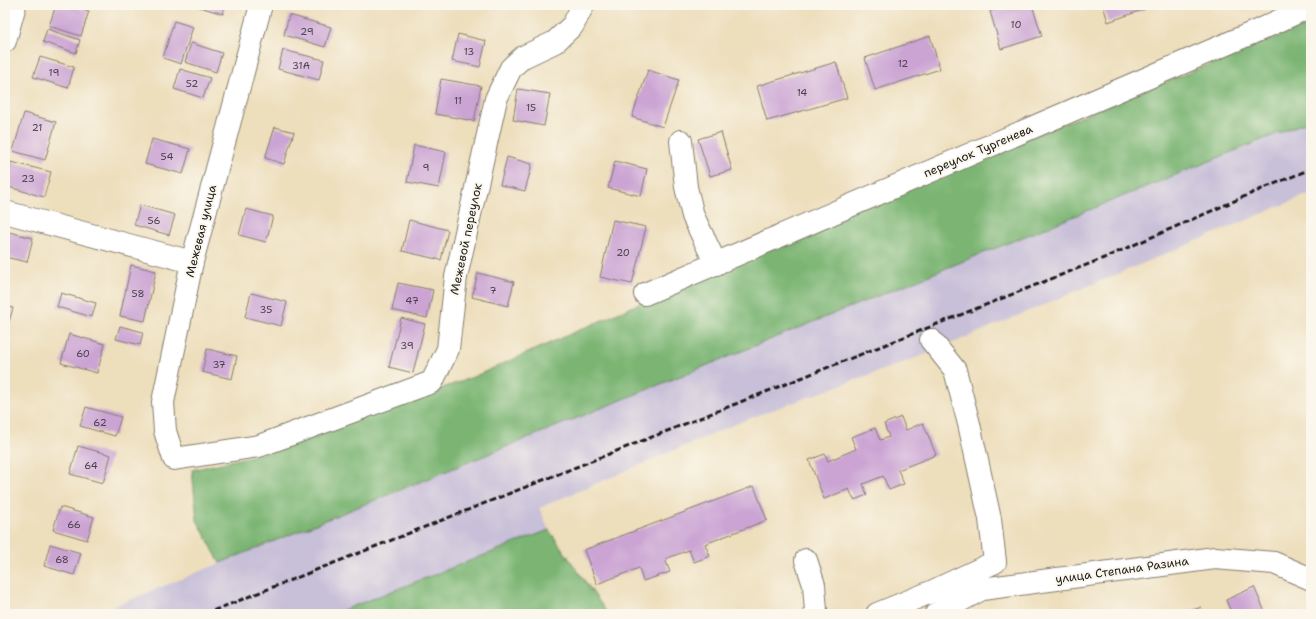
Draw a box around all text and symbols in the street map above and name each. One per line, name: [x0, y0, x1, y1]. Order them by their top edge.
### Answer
house number: 10: [1011, 18, 1021, 31]
house number: 29: [300, 25, 314, 38]
house number: 13: [464, 45, 474, 58]
house number: 12: [898, 57, 908, 70]
house number: 31А: [292, 59, 310, 72]
house number: 19: [49, 66, 59, 79]
house number: 52: [186, 77, 198, 90]
house number: 14: [797, 86, 807, 99]
house number: 11: [454, 94, 462, 107]
house number: 15: [526, 101, 536, 114]
house number: 21: [32, 121, 42, 134]
street label: переулок Тургенева: [921, 121, 1036, 181]
house number: 54: [161, 150, 173, 163]
house number: 9: [423, 161, 430, 174]
house number: 23: [21, 172, 35, 185]
street label: Межевой переулок: [446, 181, 486, 296]
street label: Межевая улица: [182, 183, 220, 279]
house number: 56: [148, 214, 160, 227]
house number: 20: [616, 246, 630, 259]
house number: 7: [490, 284, 497, 297]
house number: 58: [132, 287, 144, 300]
house number: 47: [405, 294, 419, 307]
house number: 35: [260, 303, 272, 316]
house number: 39: [400, 339, 414, 352]
house number: 60: [76, 347, 90, 360]
house number: 37: [212, 358, 226, 371]
house number: 62: [93, 416, 107, 429]
house number: 64: [84, 459, 98, 472]
house number: 66: [67, 518, 81, 531]
house number: 68: [55, 553, 69, 566]
street label: улица Степана Разина: [1054, 553, 1190, 587]

